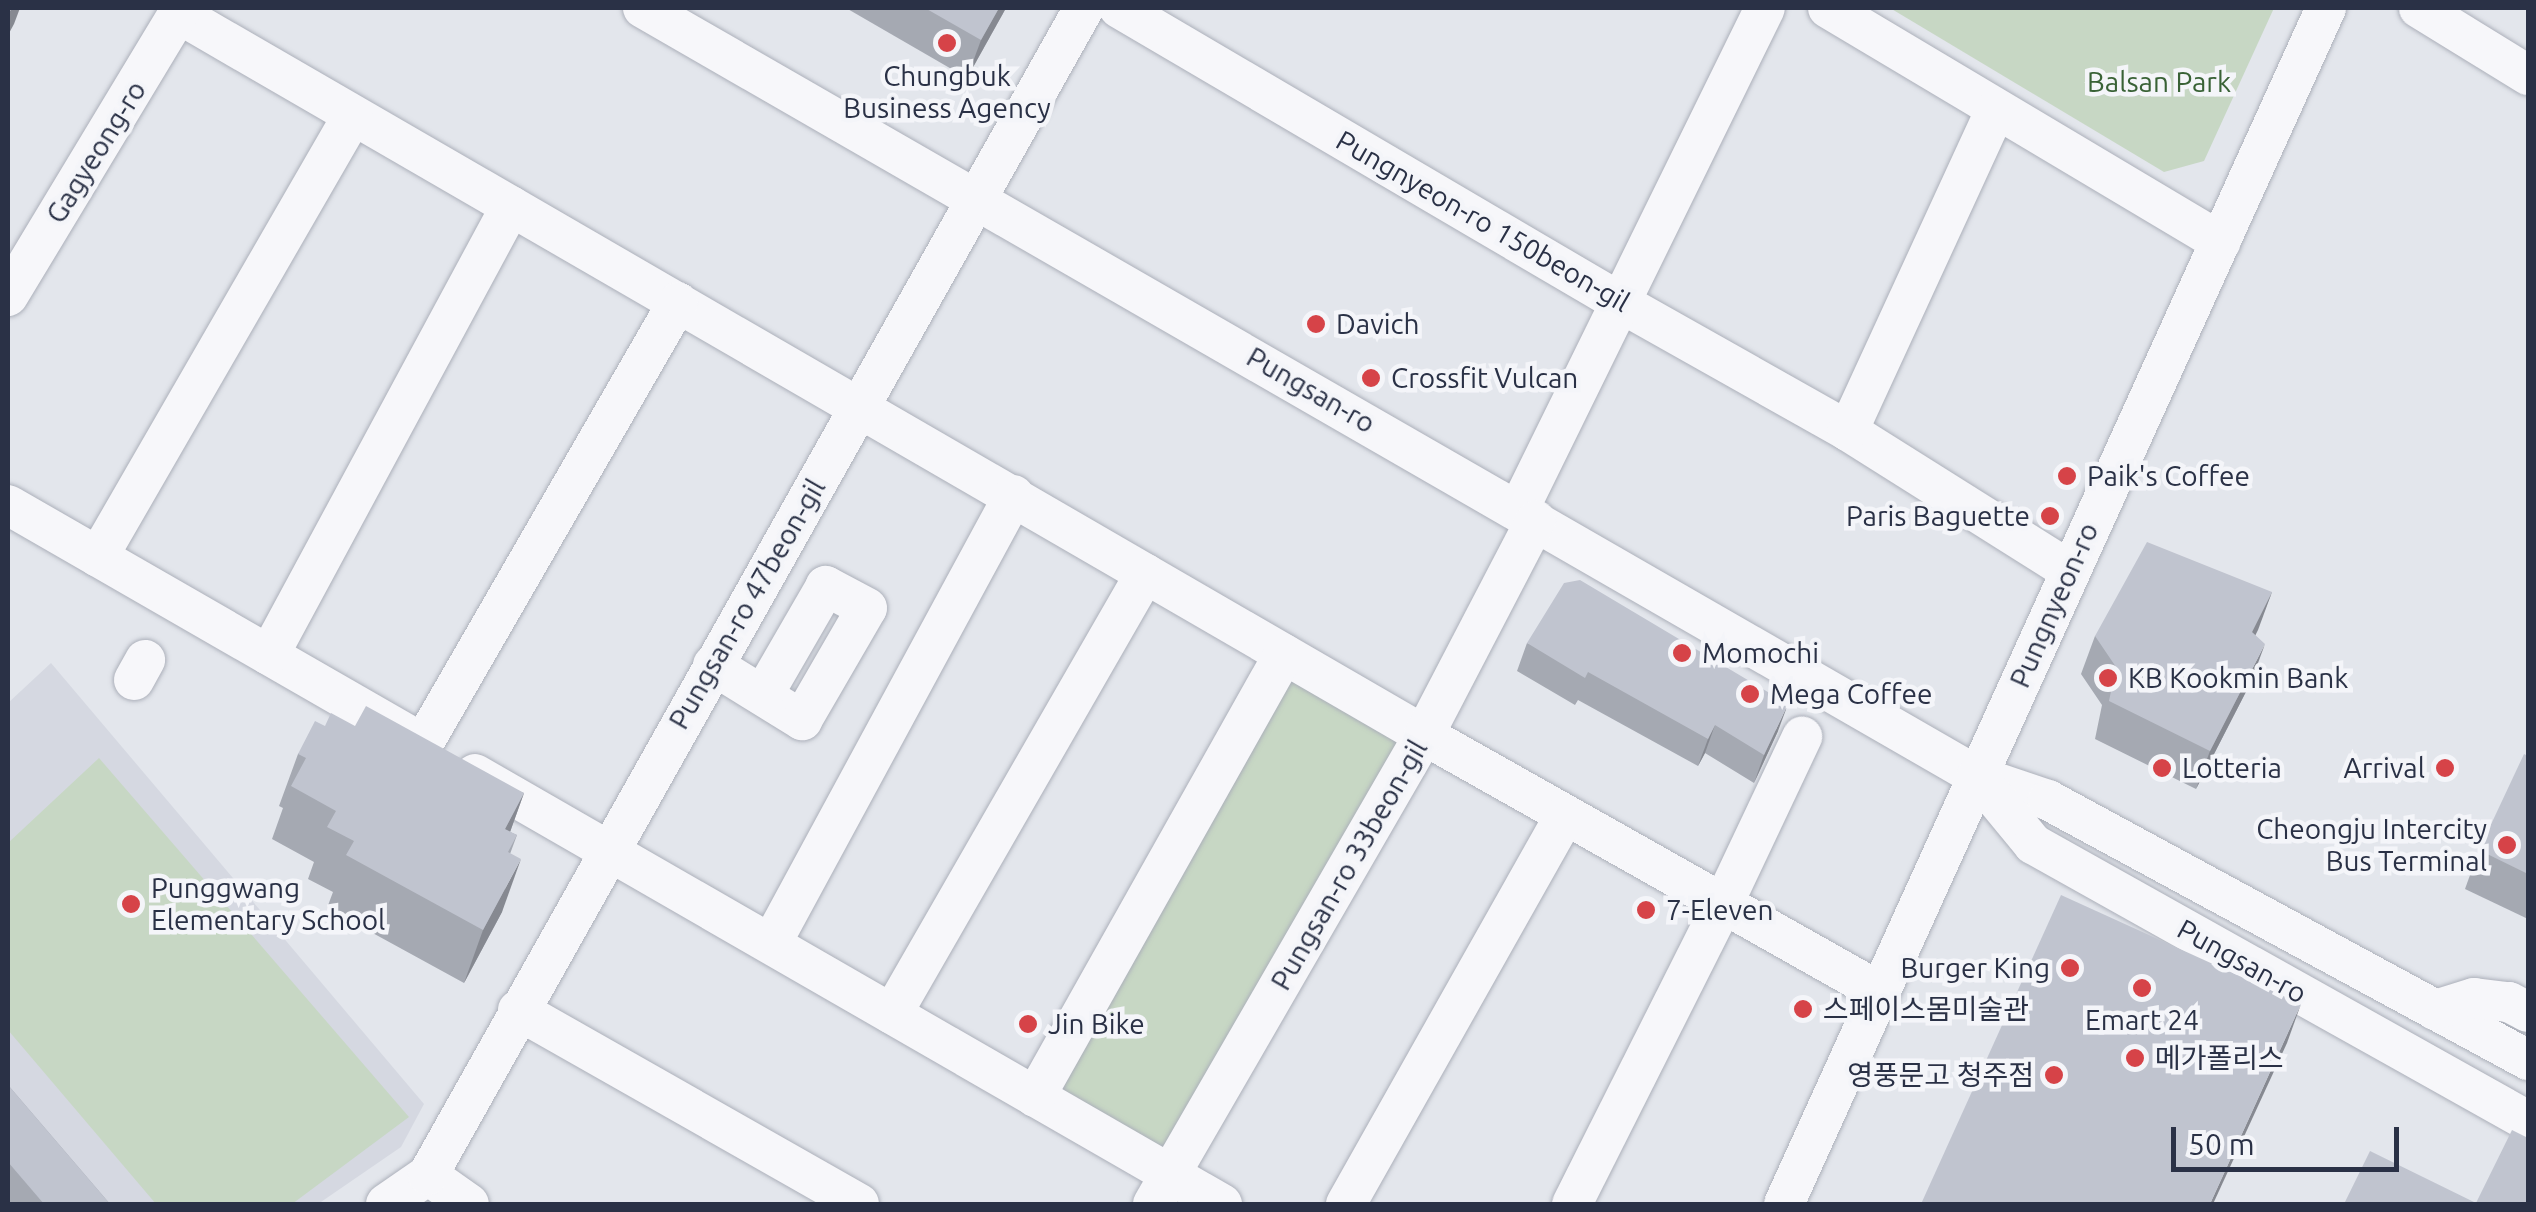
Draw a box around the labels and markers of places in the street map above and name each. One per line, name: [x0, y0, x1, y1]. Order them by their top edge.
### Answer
marker: Chungbuk Business Agency: [936, 32, 958, 54]
place label: Chungbuk Business Agency: [843, 59, 1051, 125]
place label: Davich: [1336, 307, 1420, 341]
marker: Davich: [1305, 313, 1327, 335]
place label: Crossfit Vulcan: [1391, 361, 1578, 395]
marker: Crossfit Vulcan: [1360, 367, 1382, 389]
place label: Paik's Coffee: [2087, 459, 2250, 493]
marker: Paik's Coffee: [2056, 465, 2078, 487]
place label: Paris Baguette: [1846, 499, 2030, 533]
marker: Paris Baguette: [2039, 505, 2061, 527]
place label: Momochi: [1702, 636, 1819, 670]
marker: Momochi: [1671, 642, 1693, 664]
place label: KB Kookmin Bank: [2128, 661, 2348, 695]
marker: KB Kookmin Bank: [2097, 667, 2119, 689]
place label: Mega Coffee: [1770, 677, 1932, 711]
marker: Mega Coffee: [1739, 683, 1761, 705]
place label: Lotteria: [2182, 751, 2282, 785]
place label: Arrival: [2343, 751, 2425, 785]
marker: Lotteria: [2151, 757, 2173, 779]
marker: Arrival: [2434, 757, 2456, 779]
place label: Cheongju Intercity Bus Terminal: [2256, 812, 2487, 878]
marker: Cheongju Intercity Bus Terminal: [2496, 834, 2518, 856]
place label: Punggwang Elementary School: [151, 871, 385, 937]
marker: Punggwang Elementary School: [120, 893, 142, 915]
place label: 7-Eleven: [1666, 893, 1773, 927]
marker: 7-Eleven: [1635, 899, 1657, 921]
place label: Burger King: [1901, 951, 2050, 985]
marker: Burger King: [2059, 957, 2081, 979]
marker: Emart 24: [2131, 977, 2153, 999]
place label: 스페이스몸미술관: [1823, 992, 2029, 1026]
marker: 스페이스몸미술관: [1792, 998, 1814, 1020]
place label: Emart 24: [2085, 1003, 2199, 1037]
place label: Jin Bike: [1048, 1007, 1145, 1041]
marker: Jin Bike: [1017, 1013, 1039, 1035]
place label: 메가폴리스: [2155, 1041, 2284, 1075]
marker: 메가폴리스: [2124, 1047, 2146, 1069]
place label: 영풍문고 청주점: [1847, 1058, 2034, 1092]
marker: 영풍문고 청주점: [2043, 1064, 2065, 1086]

